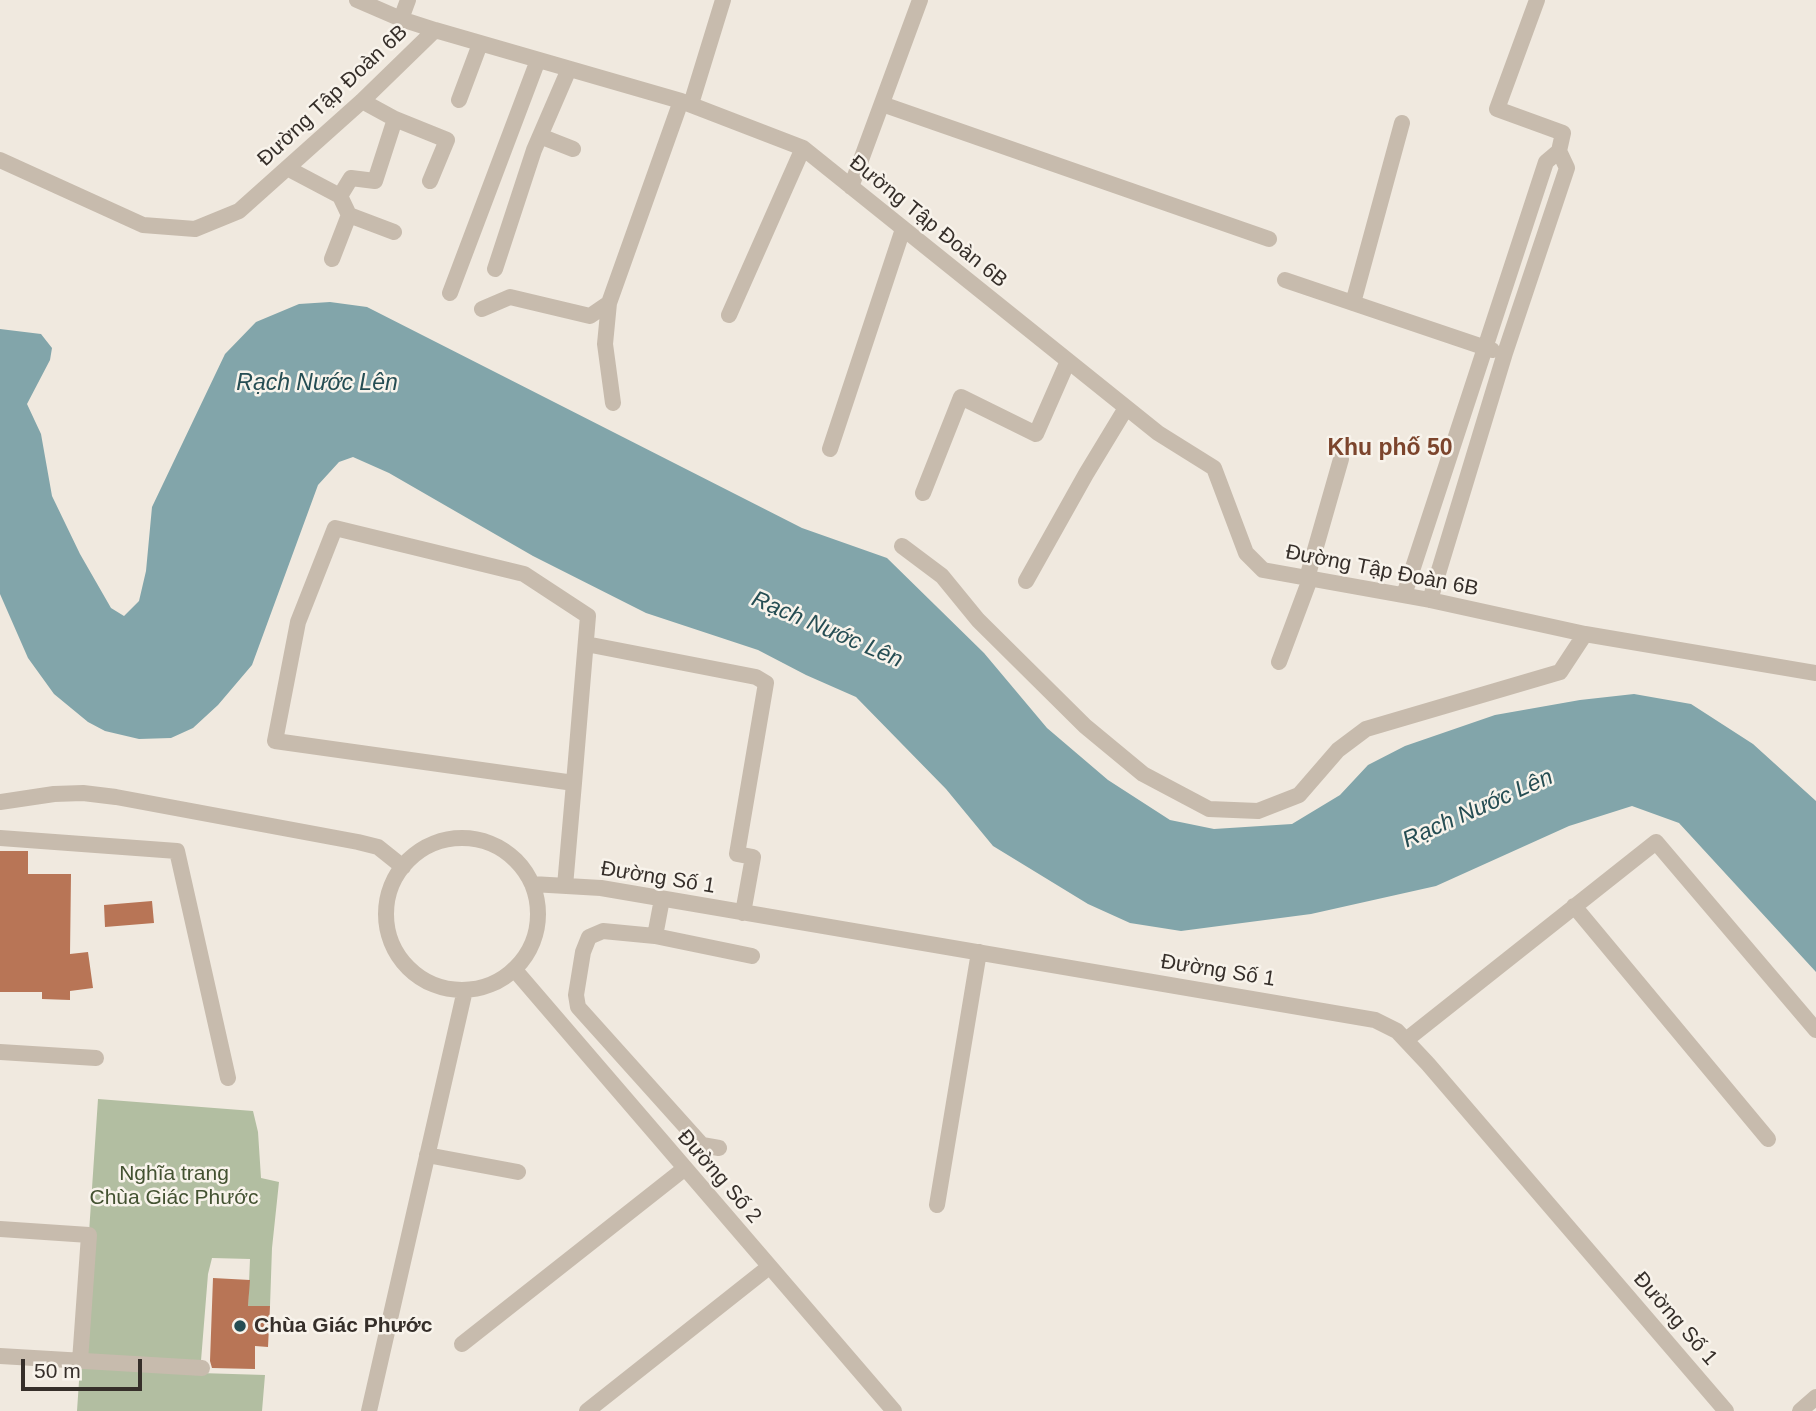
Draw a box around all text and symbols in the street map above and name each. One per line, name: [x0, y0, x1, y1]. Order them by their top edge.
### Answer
street label: Đường Tập Đoàn 6B: [253, 20, 413, 172]
street label: Đường Tập Đoàn 6B: [844, 151, 1012, 293]
water label: Rạch Nước Lên: [236, 370, 398, 398]
district label: Khu phố 50: [1327, 435, 1453, 463]
street label: Đường Tập Đoàn 6B: [1283, 540, 1481, 602]
water label: Rạch Nước Lên: [747, 586, 907, 674]
water label: Rạch Nước Lên: [1399, 764, 1557, 854]
street label: Đường Số 1: [599, 857, 717, 899]
street label: Đường Số 1: [1159, 950, 1277, 992]
street label: Đường Số 2: [672, 1125, 766, 1229]
park label: Nghĩa trang Chùa Giác Phước: [89, 1161, 259, 1211]
street label: Đường Số 1: [1628, 1267, 1722, 1371]
place label: Chùa Giác Phước: [254, 1313, 432, 1339]
marker: Chùa Giác Phước: [232, 1318, 248, 1334]
scale bar: [24, 1344, 145, 1388]
text: 50 m: [34, 1359, 81, 1382]

